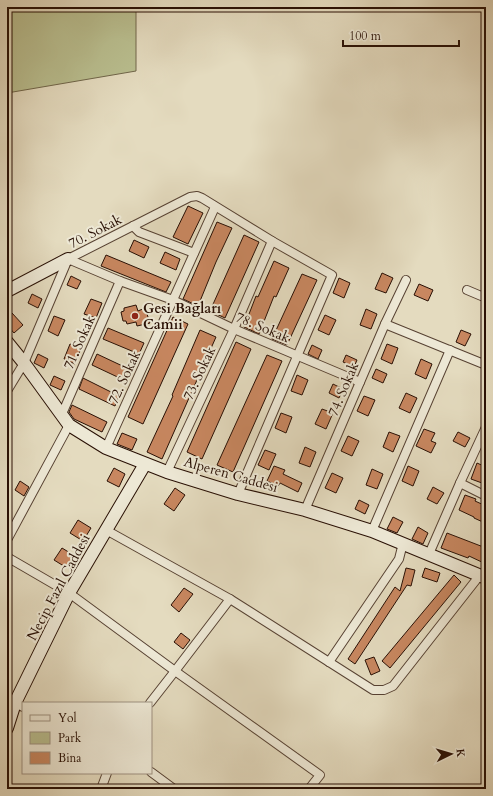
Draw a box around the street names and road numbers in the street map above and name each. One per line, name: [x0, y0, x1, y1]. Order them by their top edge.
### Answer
street label: 70. Sokak: [65, 210, 126, 253]
street label: 78. Sokak: [233, 308, 293, 348]
street label: 71. Sokak: [59, 312, 100, 372]
street label: 73. Sokak: [179, 343, 220, 403]
street label: 72. Sokak: [104, 347, 145, 407]
street label: 74. Sokak: [324, 359, 364, 419]
street label: Alperen Caddesi: [182, 452, 280, 497]
street label: Necip Fazıl Caddesi: [22, 531, 95, 644]

